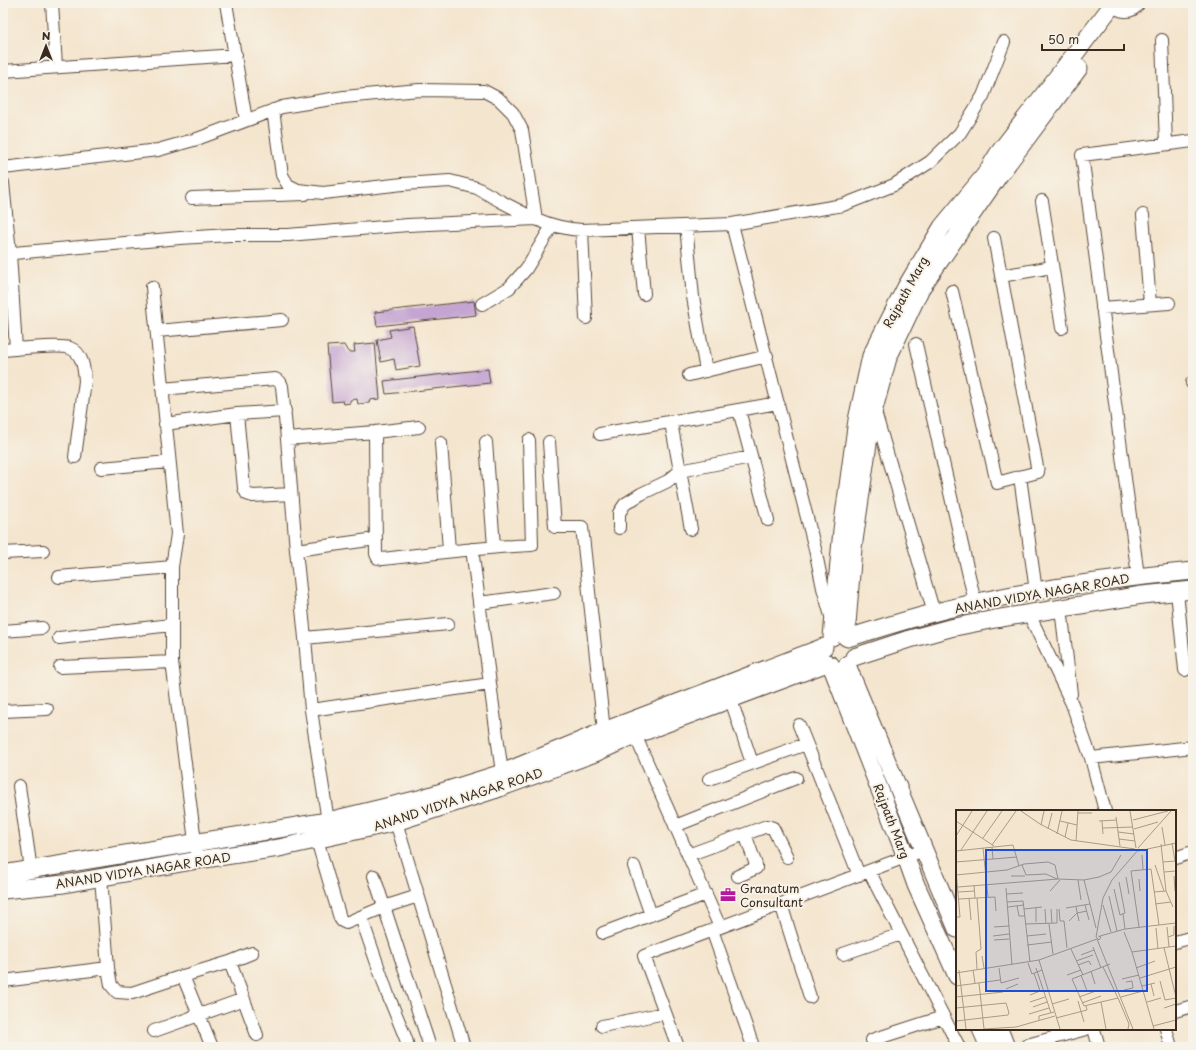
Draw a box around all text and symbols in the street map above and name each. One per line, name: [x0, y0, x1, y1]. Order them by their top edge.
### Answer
north arrow: [26, 26, 66, 66]
scale bar: [1042, 26, 1124, 52]
text: N: [42, 27, 51, 44]
text: 50 m: [1048, 30, 1079, 48]
street label: Rajpath Marg: [878, 253, 932, 331]
street label: ANAND VIDYA NAGAR ROAD: [953, 569, 1131, 617]
street label: ANAND VIDYA NAGAR ROAD: [371, 763, 545, 835]
street label: Rajpath Marg: [869, 781, 915, 861]
inset map: [956, 810, 1176, 1030]
street label: ANAND VIDYA NAGAR ROAD: [54, 847, 232, 893]
place label: Granatum Consultant: [740, 879, 803, 911]
office icon: Granatum Consultant: [719, 886, 737, 904]

